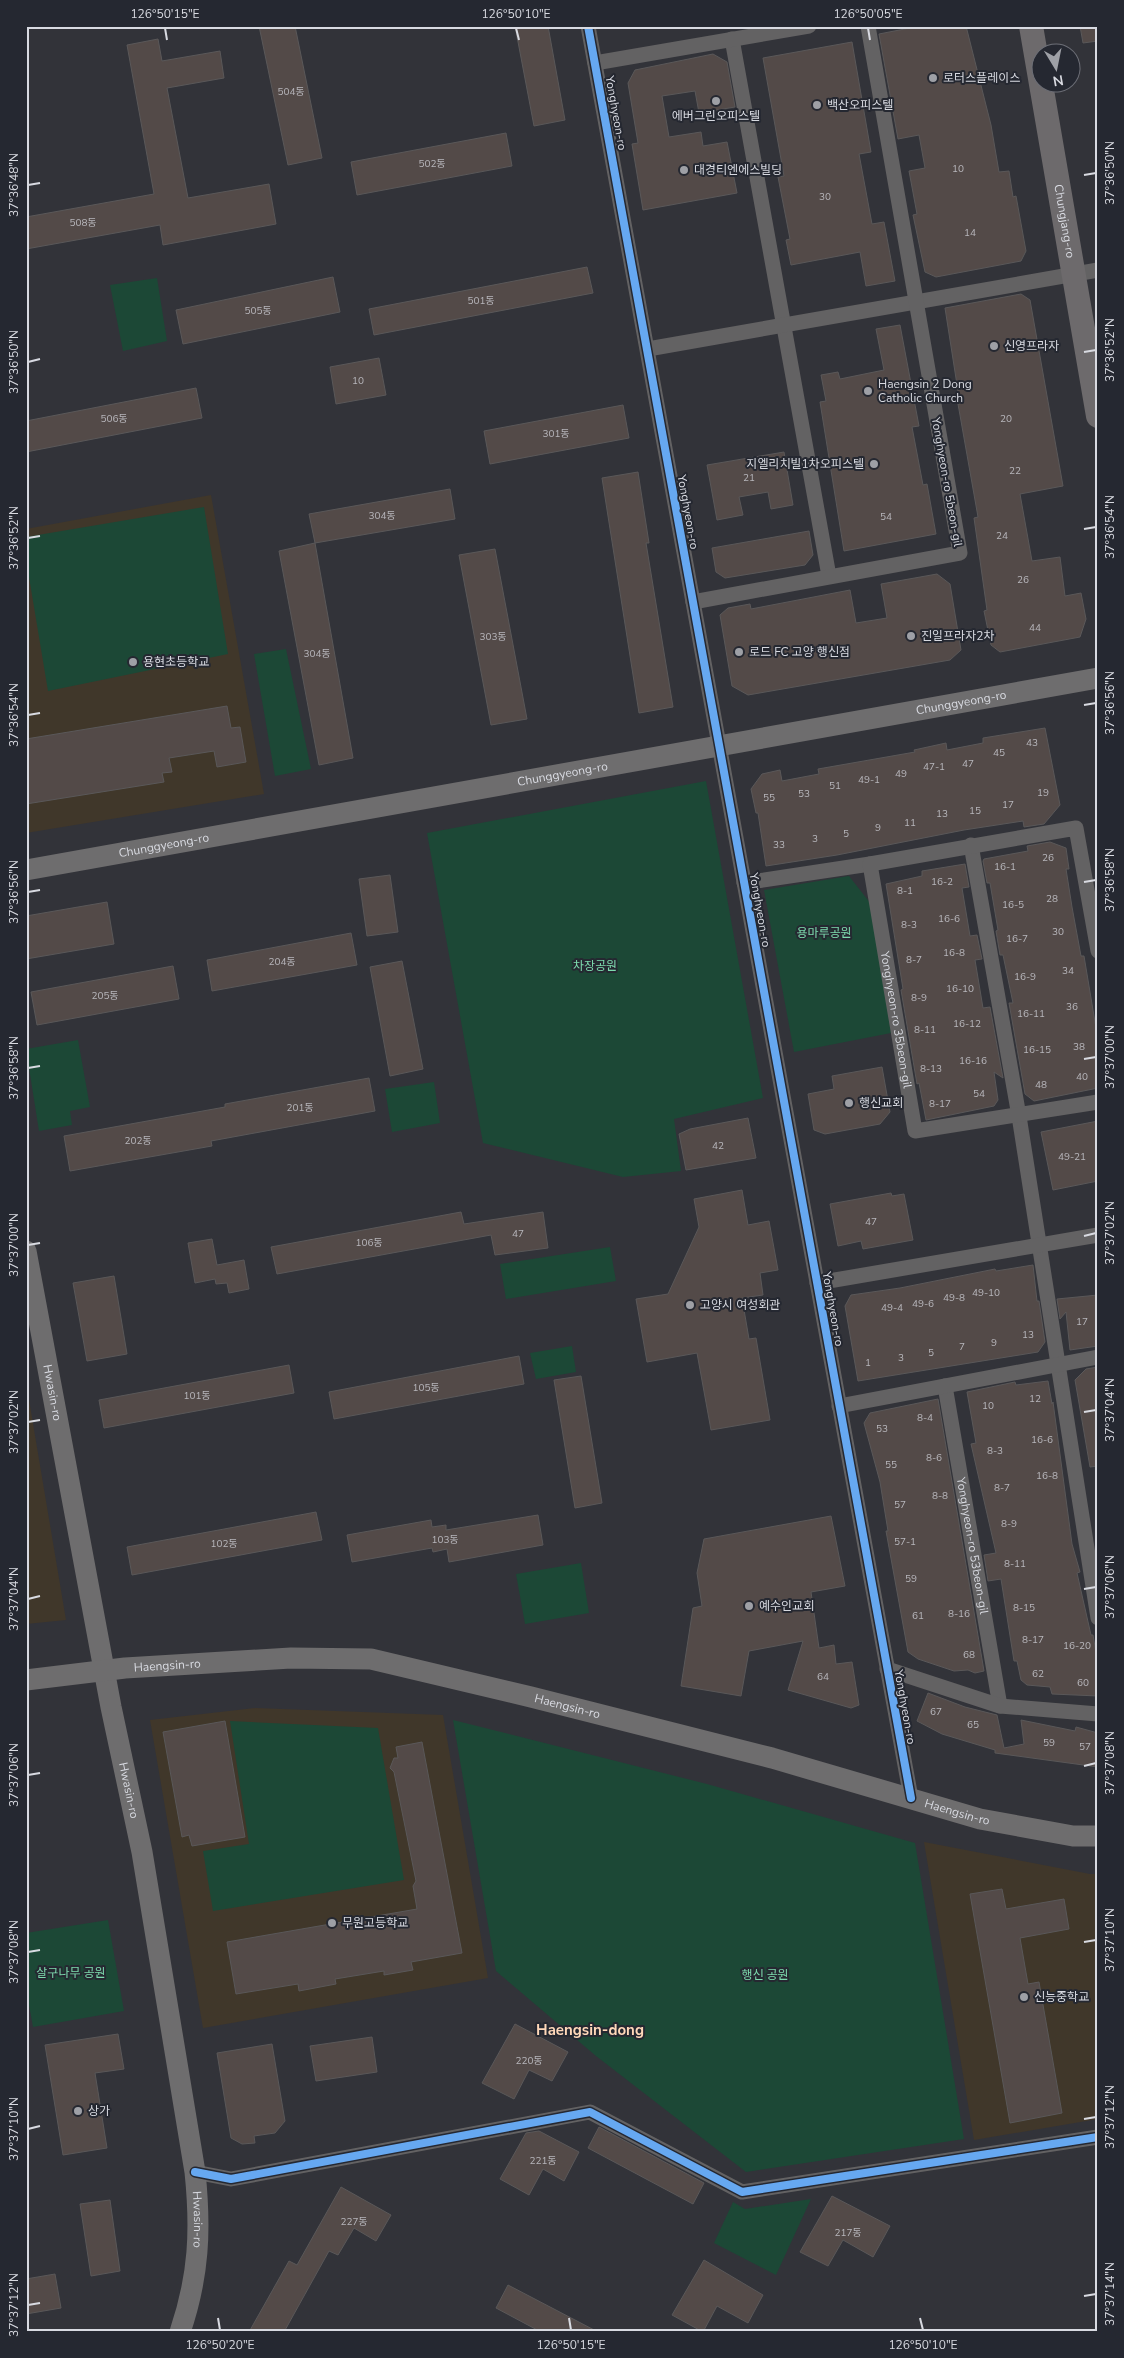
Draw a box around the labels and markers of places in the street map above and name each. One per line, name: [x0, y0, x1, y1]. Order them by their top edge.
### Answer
place label: 로터스플레이스: [943, 70, 1020, 86]
marker: 로터스플레이스: [927, 72, 939, 84]
marker: 에버그린오피스텔: [710, 95, 722, 107]
place label: 백산오피스텔: [827, 97, 893, 113]
marker: 백산오피스텔: [811, 99, 823, 111]
place label: 에버그린오피스텔: [672, 108, 760, 124]
place label: 대경티엔에스빌딩: [694, 162, 782, 178]
marker: 대경티엔에스빌딩: [678, 164, 690, 176]
place label: 신영프라자: [1004, 338, 1059, 354]
marker: 신영프라자: [988, 340, 1000, 352]
place label: Haengsin 2 Dong Catholic Church: [878, 376, 972, 406]
marker: Haengsin 2 Dong Catholic Church: [862, 385, 874, 397]
place label: 지엘리치빌1차오피스텔: [746, 456, 864, 472]
marker: 지엘리치빌1차오피스텔: [868, 458, 880, 470]
place label: 진일프라자2차: [921, 628, 994, 644]
marker: 진일프라자2차: [905, 630, 917, 642]
place label: 로드 FC 고양 행신점: [749, 644, 850, 660]
marker: 로드 FC 고양 행신점: [733, 646, 745, 658]
place label: 용현초등학교: [143, 654, 209, 670]
marker: 용현초등학교: [127, 656, 139, 668]
place label: 행신교회: [859, 1095, 903, 1111]
marker: 행신교회: [843, 1097, 855, 1109]
place label: 고양시 여성회관: [700, 1297, 780, 1313]
marker: 고양시 여성회관: [684, 1299, 696, 1311]
place label: 예수인교회: [759, 1598, 814, 1614]
marker: 예수인교회: [743, 1600, 755, 1612]
place label: 무원고등학교: [342, 1915, 408, 1931]
marker: 무원고등학교: [326, 1917, 338, 1929]
place label: 신능중학교: [1034, 1989, 1089, 2005]
marker: 신능중학교: [1018, 1991, 1030, 2003]
place label: 상가: [88, 2103, 110, 2119]
marker: 상가: [72, 2105, 84, 2117]

